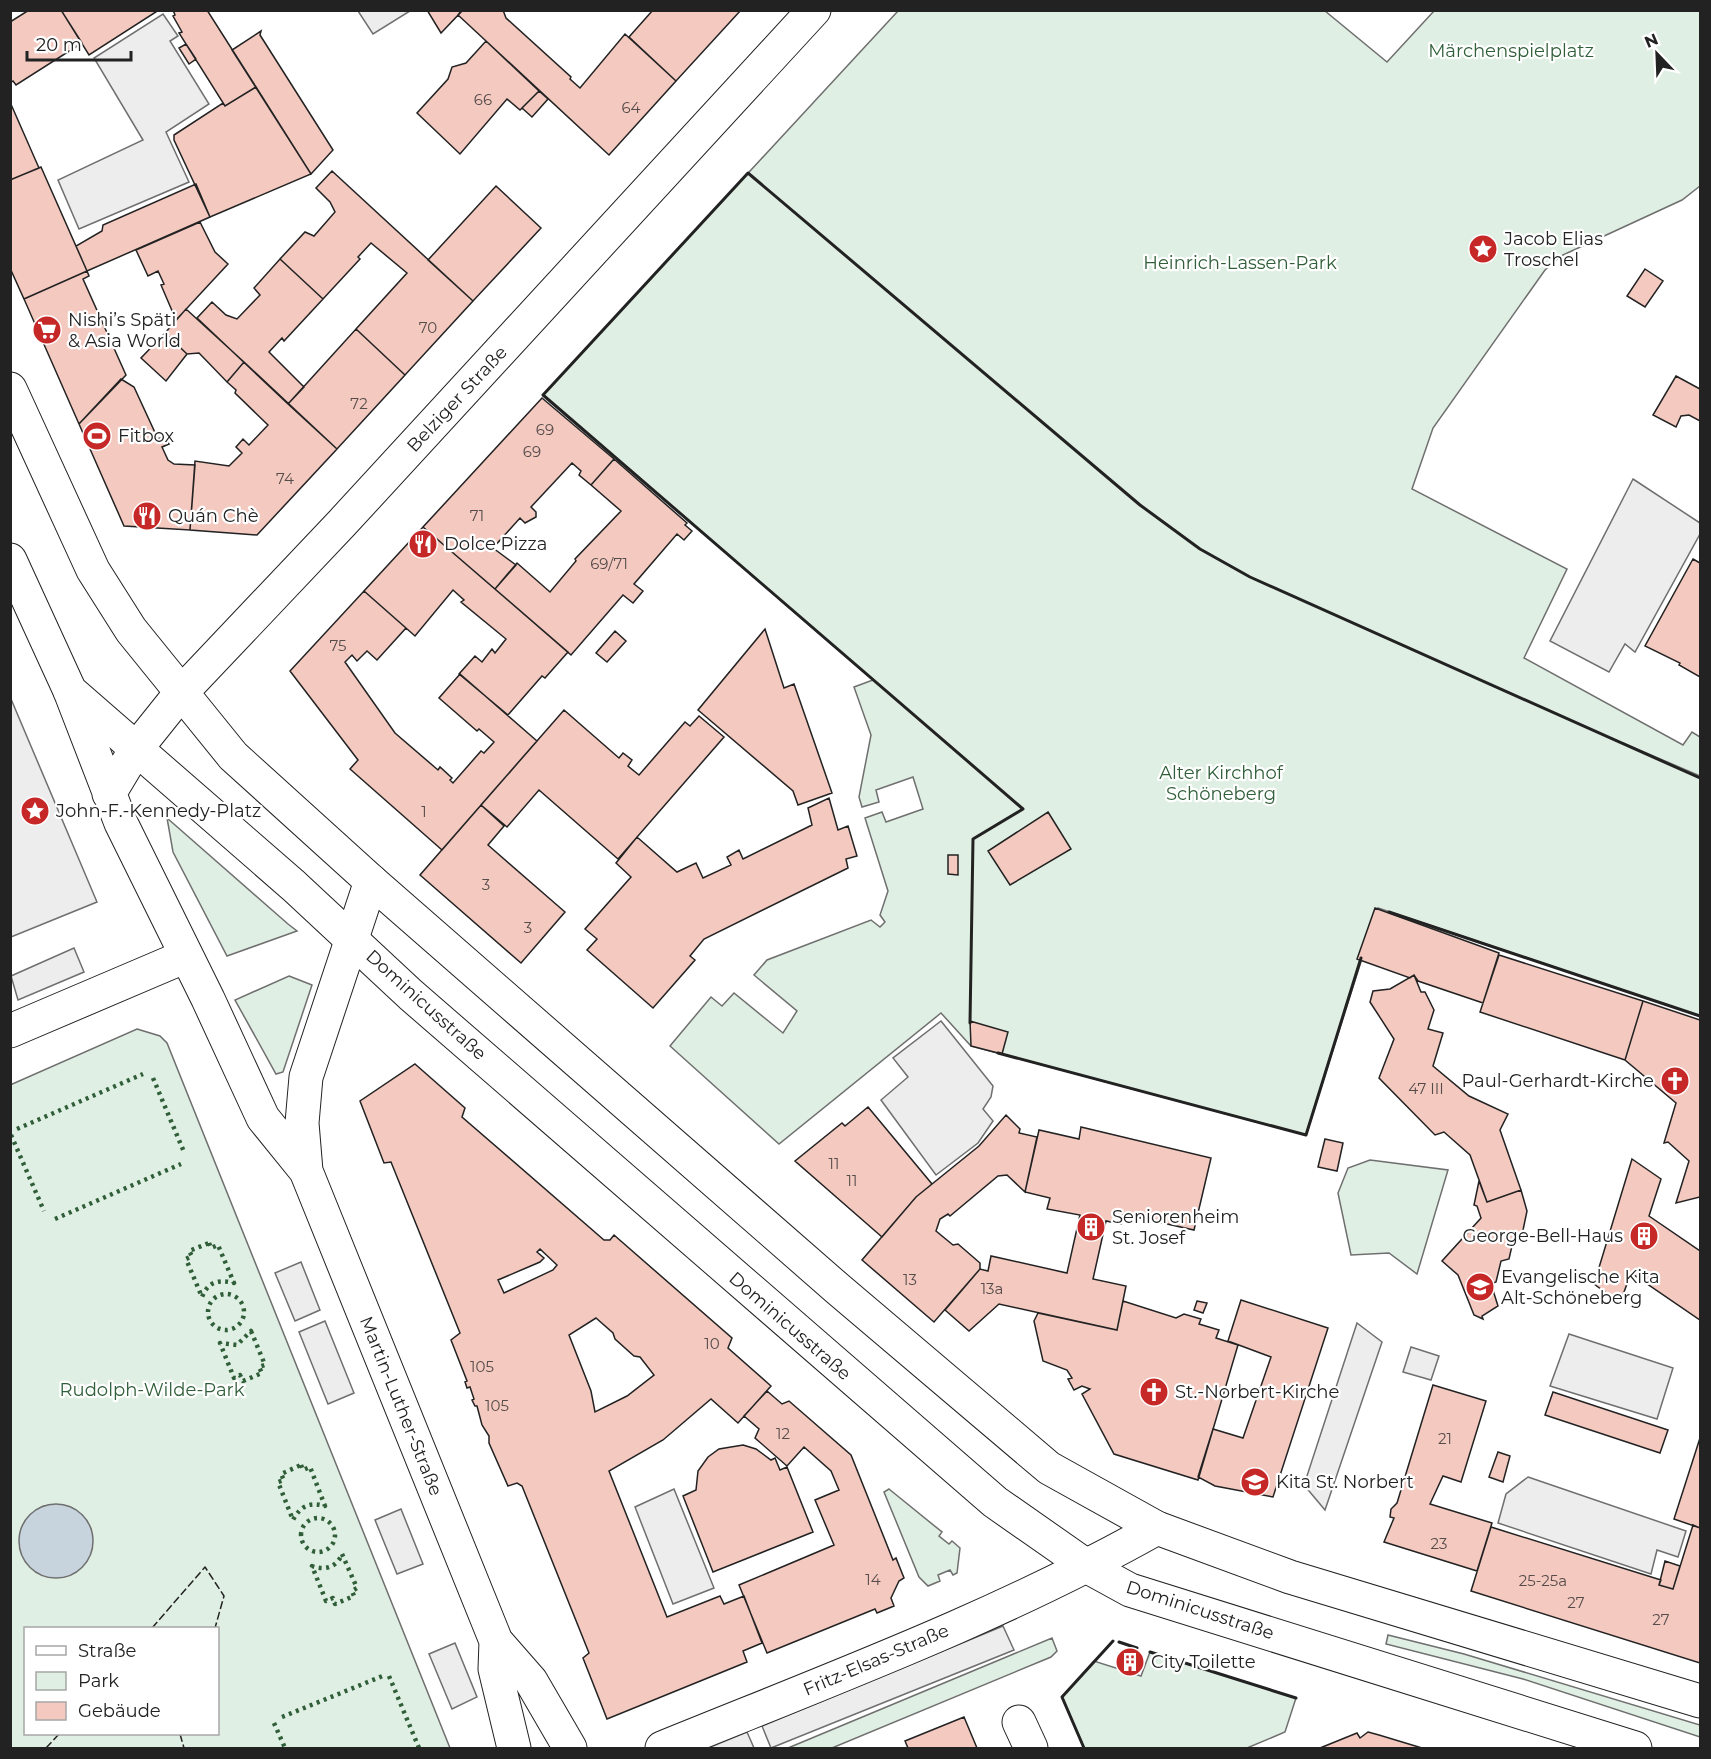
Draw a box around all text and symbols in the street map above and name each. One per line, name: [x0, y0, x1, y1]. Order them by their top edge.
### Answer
scale bar: [27, 24, 130, 62]
north arrow: [1627, 24, 1687, 84]
text: N: [1642, 29, 1661, 52]
text: 20 m: [36, 34, 82, 56]
park label: Märchenspielplatz: [1428, 40, 1594, 62]
house number: 66: [474, 90, 492, 109]
house number: 64: [621, 98, 641, 117]
place label: Jacob Elias Troschel: [1503, 228, 1603, 271]
place icon: Jacob Elias Troschel: [1467, 233, 1499, 265]
park label: Heinrich-Lassen-Park: [1143, 252, 1337, 274]
place label: Nishi’s Späti & Asia World: [68, 309, 181, 352]
supermarket icon: Nishi’s Späti & Asia World: [31, 314, 63, 346]
house number: 70: [419, 318, 437, 337]
street label: Belziger Straße: [402, 341, 512, 457]
house number: 72: [350, 394, 368, 413]
sports icon: Fitbox: [81, 420, 113, 452]
house number: 69: [536, 420, 554, 439]
place label: Fitbox: [118, 425, 175, 447]
house number: 69: [523, 442, 541, 461]
house number: 74: [276, 469, 294, 488]
restaurant icon: Quán Chè: [131, 500, 163, 532]
place label: Quán Chè: [168, 505, 259, 527]
house number: 71: [470, 506, 484, 525]
restaurant icon: Dolce Pizza: [407, 528, 439, 560]
place label: Dolce Pizza: [444, 533, 547, 555]
house number: 69/71: [590, 554, 628, 573]
house number: 75: [329, 636, 347, 655]
park label: Alter Kirchhof Schöneberg: [1159, 762, 1284, 805]
place icon: John-F.-Kennedy-Platz: [19, 795, 51, 827]
place label: John-F.-Kennedy-Platz: [55, 800, 261, 822]
house number: 1: [421, 802, 427, 821]
house number: 3: [482, 875, 490, 894]
house number: 3: [524, 918, 532, 937]
street label: Dominicusstraße: [361, 945, 491, 1065]
church icon: Paul-Gerhardt-Kirche: [1659, 1065, 1691, 1097]
place label: Paul-Gerhardt-Kirche: [1461, 1070, 1654, 1092]
house number: 47 III: [1408, 1079, 1444, 1098]
house number: 11: [829, 1154, 839, 1173]
house number: 11: [847, 1171, 857, 1190]
place label: Seniorenheim St. Josef: [1112, 1206, 1239, 1249]
building icon: Seniorenheim St. Josef: [1075, 1211, 1107, 1243]
building icon: George-Bell-Haus: [1628, 1220, 1660, 1252]
place label: George-Bell-Haus: [1463, 1225, 1623, 1247]
place label: Evangelische Kita Alt-Schöneberg: [1501, 1266, 1660, 1309]
street label: Dominicusstraße: [725, 1267, 856, 1385]
house number: 13: [903, 1270, 917, 1289]
school or university icon: Evangelische Kita Alt-Schöneberg: [1464, 1271, 1496, 1303]
house number: 13a: [981, 1279, 1003, 1298]
street label: Martin-Luther-Straße: [355, 1313, 447, 1499]
house number: 10: [704, 1334, 720, 1353]
house number: 105: [470, 1357, 494, 1376]
church icon: St.-Norbert-Kirche: [1138, 1376, 1170, 1408]
park label: Rudolph-Wilde-Park: [60, 1379, 245, 1401]
place label: St.-Norbert-Kirche: [1175, 1381, 1339, 1403]
house number: 105: [485, 1396, 509, 1415]
house number: 12: [776, 1424, 790, 1443]
house number: 21: [1438, 1429, 1452, 1448]
school or university icon: Kita St. Norbert: [1239, 1466, 1271, 1498]
place label: Kita St. Norbert: [1276, 1471, 1414, 1493]
house number: 23: [1431, 1534, 1447, 1553]
house number: 14: [865, 1570, 881, 1589]
house number: 25-25a: [1519, 1571, 1567, 1590]
street label: Dominicusstraße: [1123, 1576, 1277, 1644]
house number: 27: [1567, 1593, 1585, 1612]
house number: 27: [1652, 1610, 1670, 1629]
street label: Fritz-Elsas-Straße: [800, 1619, 952, 1701]
legend: [24, 1627, 219, 1735]
text: Straße: [78, 1640, 137, 1662]
building icon: City Toilette: [1114, 1646, 1146, 1678]
place label: City Toilette: [1151, 1651, 1256, 1673]
text: Park: [78, 1670, 119, 1692]
text: Gebäude: [78, 1700, 161, 1722]

